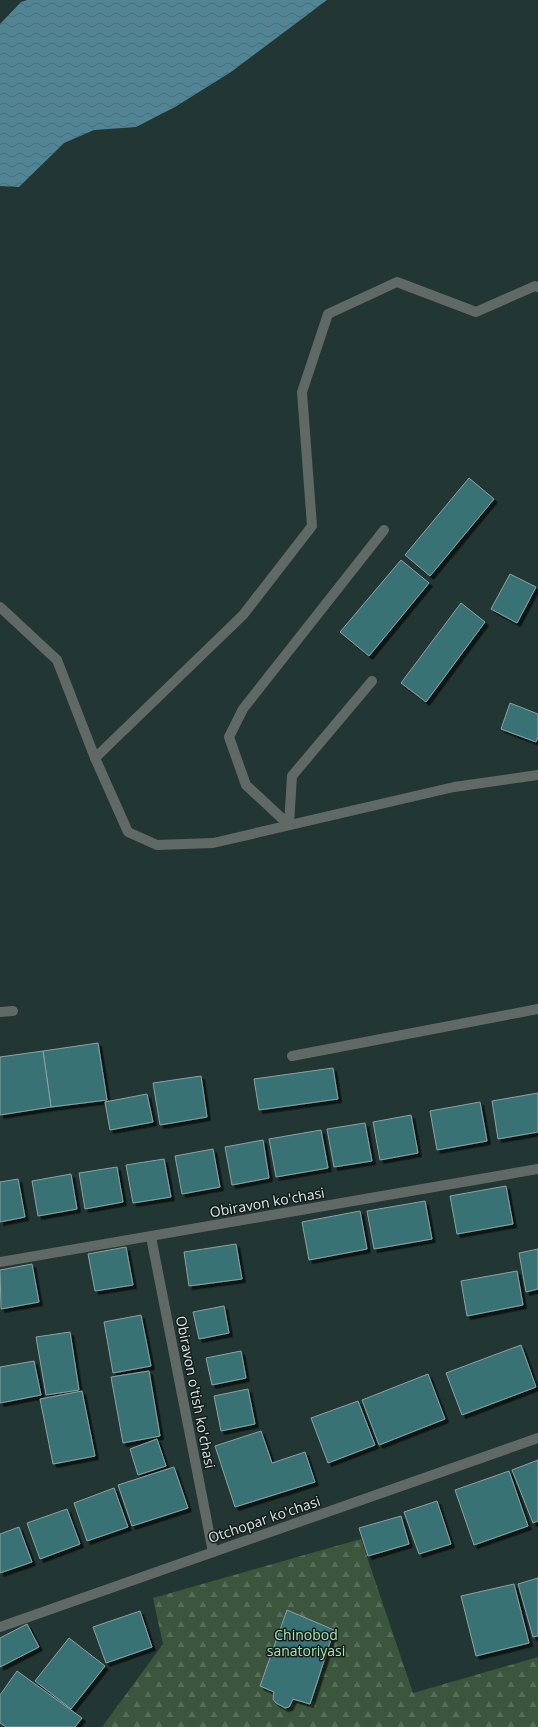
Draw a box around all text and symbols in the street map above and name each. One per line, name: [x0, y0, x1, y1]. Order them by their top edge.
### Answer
street label: Obiravon ko'chasi: [208, 1183, 326, 1221]
street label: Obiravon o'tish ko'chasi: [172, 1314, 220, 1470]
street label: Otchopar ko'chasi: [205, 1491, 323, 1547]
park label: Chinobod sanatoriyasi: [267, 1625, 345, 1660]

